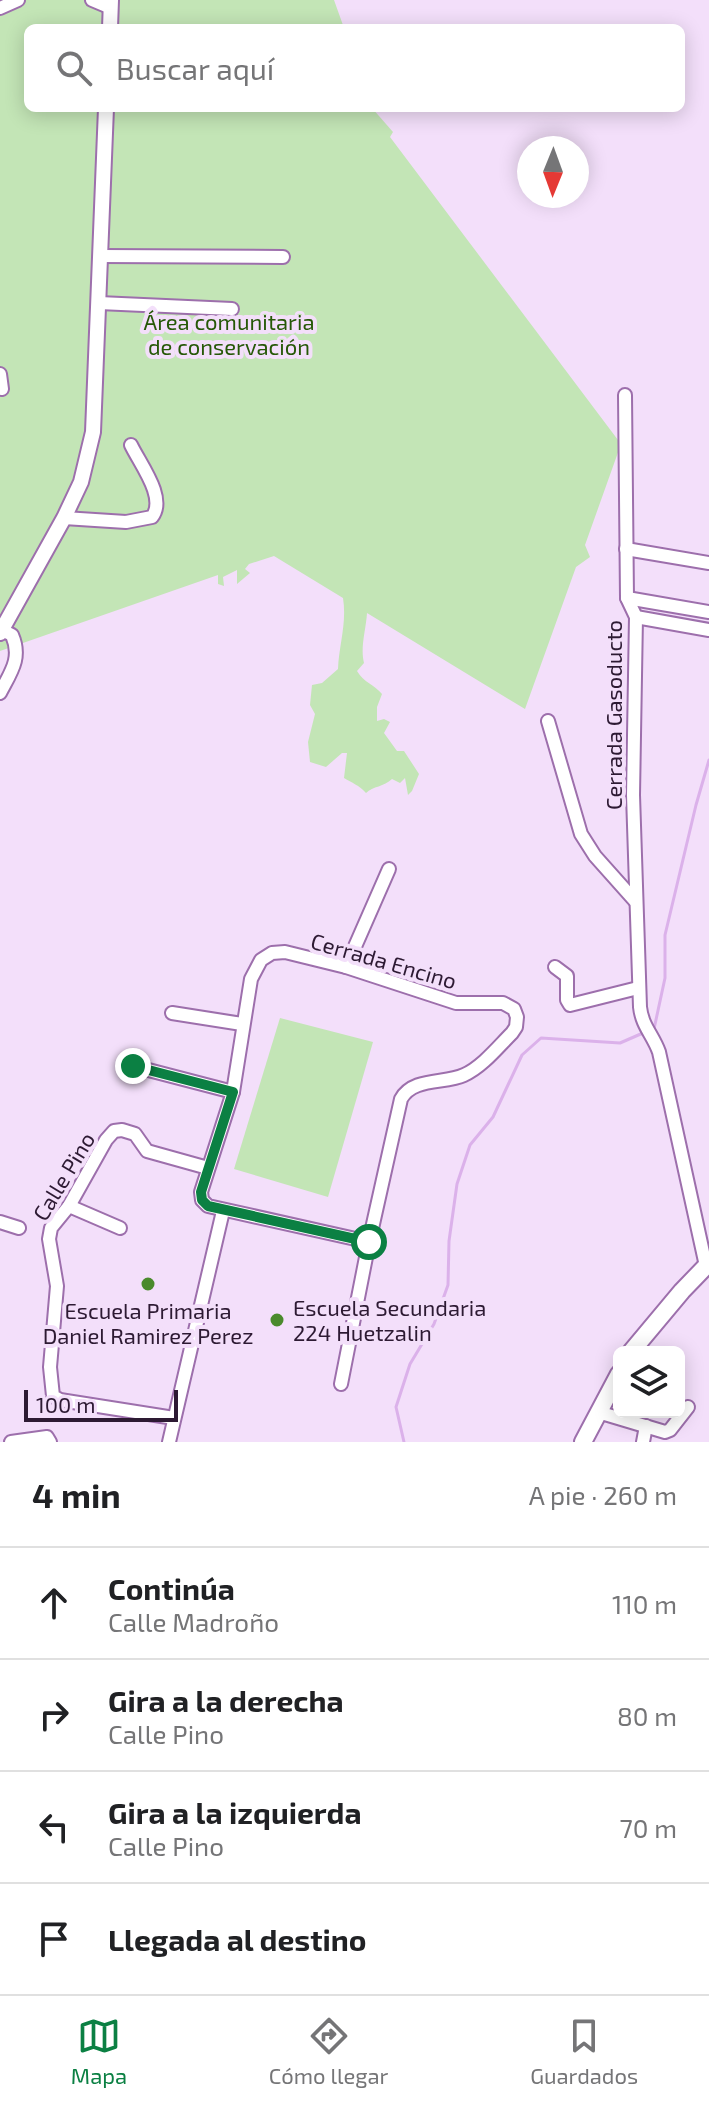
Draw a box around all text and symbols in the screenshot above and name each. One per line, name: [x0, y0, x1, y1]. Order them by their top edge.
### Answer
search box: [24, 24, 685, 112]
icon: search: [52, 46, 96, 90]
text: Buscar aquí: [116, 50, 274, 86]
north arrow: [517, 136, 589, 208]
park label: Área comunitaria de conservación: [144, 308, 314, 359]
street label: Cerrada Gasoducto: [600, 620, 626, 810]
street label: Cerrada Encino: [308, 927, 460, 993]
route end: [115, 1048, 151, 1084]
street label: Calle Pino: [27, 1127, 99, 1225]
route start: [351, 1224, 387, 1260]
marker: Escuela Primaria Daniel Ramirez Perez: [139, 1275, 157, 1293]
place label: Escuela Secundaria 224 Huetzalin: [293, 1294, 486, 1345]
place label: Escuela Primaria Daniel Ramirez Perez: [43, 1297, 253, 1348]
marker: Escuela Secundaria 224 Huetzalin: [268, 1311, 286, 1329]
map controls: [613, 1346, 685, 1418]
button: layers: [613, 1346, 685, 1418]
scale bar: [24, 1386, 178, 1422]
text: 100 m: [36, 1391, 95, 1417]
text: 4 min: [32, 1474, 121, 1515]
text: A pie · 260 m: [529, 1479, 677, 1510]
text: Continúa: [108, 1570, 235, 1606]
icon: ahead: [32, 1581, 76, 1625]
text: 110 m: [612, 1588, 677, 1619]
text: Calle Madroño: [108, 1606, 279, 1637]
text: Gira a la derecha: [108, 1682, 344, 1718]
icon: right: [32, 1693, 76, 1737]
text: 80 m: [617, 1700, 677, 1731]
text: Calle Pino: [108, 1718, 224, 1749]
text: Gira a la izquierda: [108, 1794, 362, 1830]
icon: left: [32, 1805, 76, 1849]
text: 70 m: [619, 1812, 677, 1843]
text: Calle Pino: [108, 1830, 224, 1861]
icon: arrive: [32, 1917, 76, 1961]
text: Llegada al destino: [108, 1921, 367, 1957]
tab: Mapa: [71, 2014, 127, 2088]
tab: Cómo llegar: [269, 2014, 388, 2088]
tab: Guardados: [530, 2014, 638, 2088]

